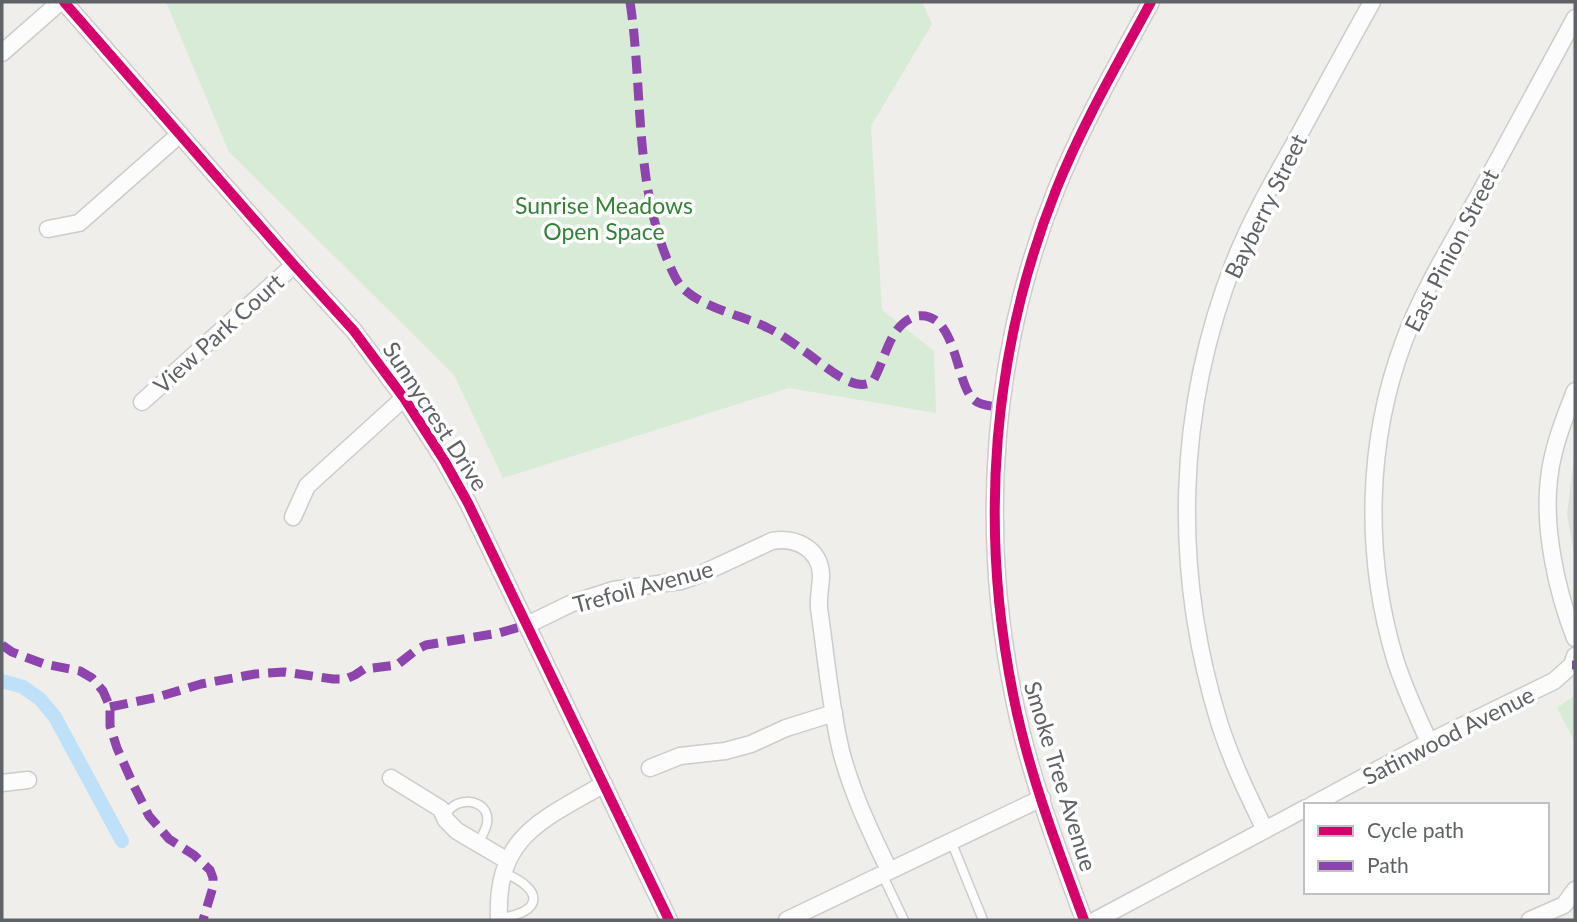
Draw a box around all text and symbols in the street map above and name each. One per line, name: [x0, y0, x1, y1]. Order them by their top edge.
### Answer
street label: Bayberry Street: [1218, 129, 1312, 283]
street label: East Pinion Street: [1398, 163, 1504, 336]
park label: Sunrise Meadows Open Space: [515, 191, 693, 245]
street label: View Park Court: [147, 267, 289, 399]
street label: Sunnycrest Drive: [377, 336, 495, 496]
street label: Trefoil Avenue: [570, 554, 716, 618]
street label: Smoke Tree Avenue: [1019, 678, 1103, 874]
street label: Satinwood Avenue: [1358, 680, 1538, 790]
legend: [1304, 803, 1549, 894]
text: Cycle path: [1367, 817, 1464, 842]
text: Path: [1367, 852, 1409, 877]

